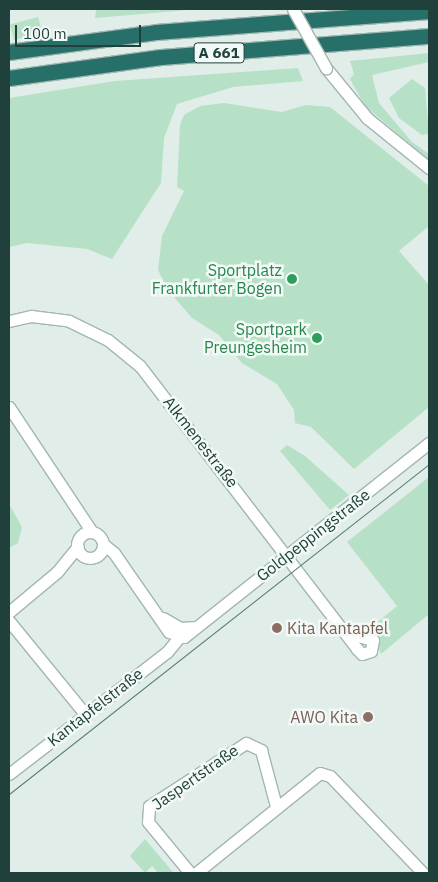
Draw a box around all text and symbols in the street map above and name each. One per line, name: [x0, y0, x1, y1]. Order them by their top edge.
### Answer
scale bar: [18, 15, 144, 47]
text: 100 m: [23, 24, 67, 43]
road number: A 661: [193, 40, 245, 66]
place label: Sportplatz Frankfurter Bogen: [152, 260, 282, 298]
marker: Sportplatz Frankfurter Bogen: [286, 273, 298, 285]
place label: Sportpark Preungesheim: [204, 319, 307, 357]
marker: Sportpark Preungesheim: [311, 332, 323, 344]
street label: Alkmenestraße: [159, 393, 243, 491]
street label: Goldpeppingstraße: [253, 485, 373, 585]
place label: Kita Kantapfel: [287, 618, 388, 638]
marker: Kita Kantapfel: [271, 622, 283, 634]
street label: Kantapfelstraße: [43, 664, 147, 750]
place label: AWO Kita: [290, 707, 358, 727]
marker: AWO Kita: [362, 711, 374, 723]
street label: Jaspertstraße: [148, 740, 242, 814]

